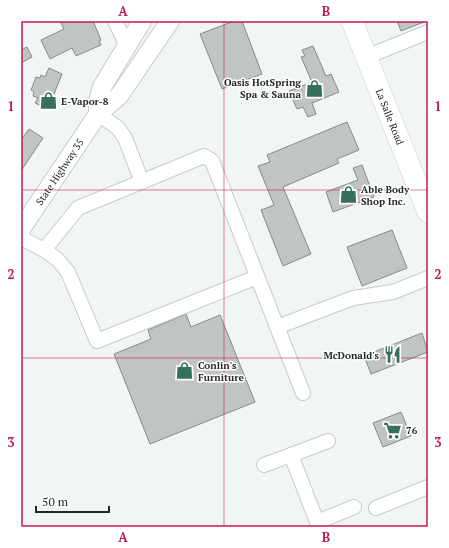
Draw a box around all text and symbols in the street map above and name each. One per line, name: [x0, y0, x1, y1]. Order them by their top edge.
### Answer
text: A: [118, 2, 128, 20]
text: B: [322, 2, 330, 20]
place label: Oasis HotSpring Spa & Sauna: [224, 76, 301, 101]
shop icon: Oasis HotSpring Spa & Sauna: [304, 78, 324, 98]
street label: La Salle Road: [373, 87, 407, 147]
shop icon: E-Vapor-8: [38, 91, 58, 111]
place label: E-Vapor-8: [61, 95, 109, 108]
text: 1: [7, 97, 15, 115]
text: 1: [434, 97, 442, 115]
street label: State Highway 35: [32, 136, 86, 207]
place label: Able Body Shop Inc.: [361, 183, 410, 208]
shop icon: Able Body Shop Inc.: [338, 185, 358, 205]
text: 2: [7, 265, 15, 283]
text: 2: [434, 265, 442, 283]
restaurant icon: McDonald's: [382, 345, 402, 365]
place label: McDonald's: [323, 349, 379, 362]
place label: Conlin's Furniture: [198, 359, 245, 384]
shop icon: Conlin's Furniture: [175, 361, 195, 381]
supermarket icon: 76: [383, 420, 403, 440]
place label: 76: [406, 424, 418, 437]
text: 3: [7, 433, 15, 451]
text: 3: [434, 433, 442, 451]
scale bar: [36, 488, 109, 514]
text: 50 m: [42, 494, 69, 509]
text: A: [118, 528, 128, 546]
text: B: [322, 528, 330, 546]

